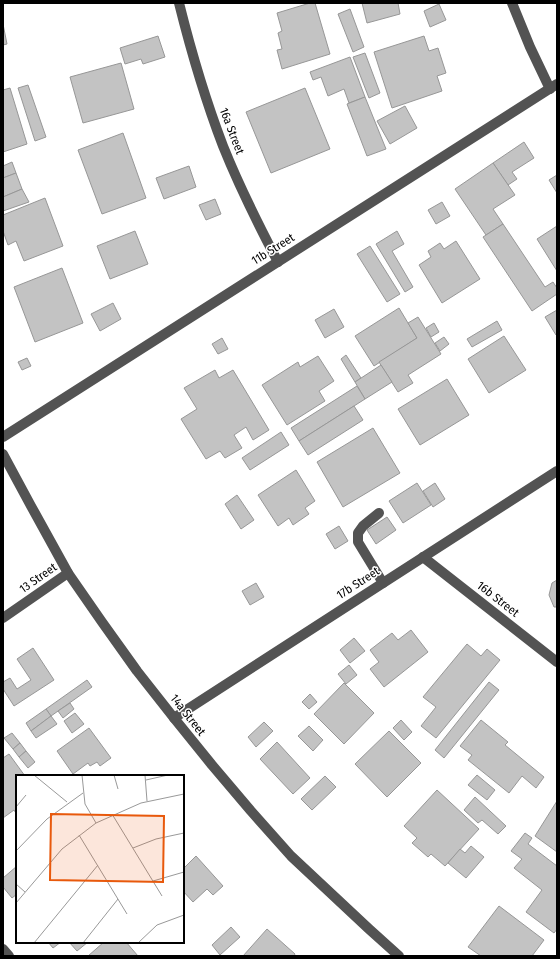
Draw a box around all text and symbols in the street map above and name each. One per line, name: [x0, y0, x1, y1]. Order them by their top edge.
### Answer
street label: 16a Street: [217, 106, 247, 156]
street label: 11b Street: [249, 230, 297, 268]
street label: 13 Street: [17, 560, 59, 596]
street label: 17b Street: [334, 564, 382, 602]
street label: 16b Street: [474, 578, 522, 620]
street label: 14a Street: [167, 692, 209, 739]
inset map: [16, 775, 184, 943]

